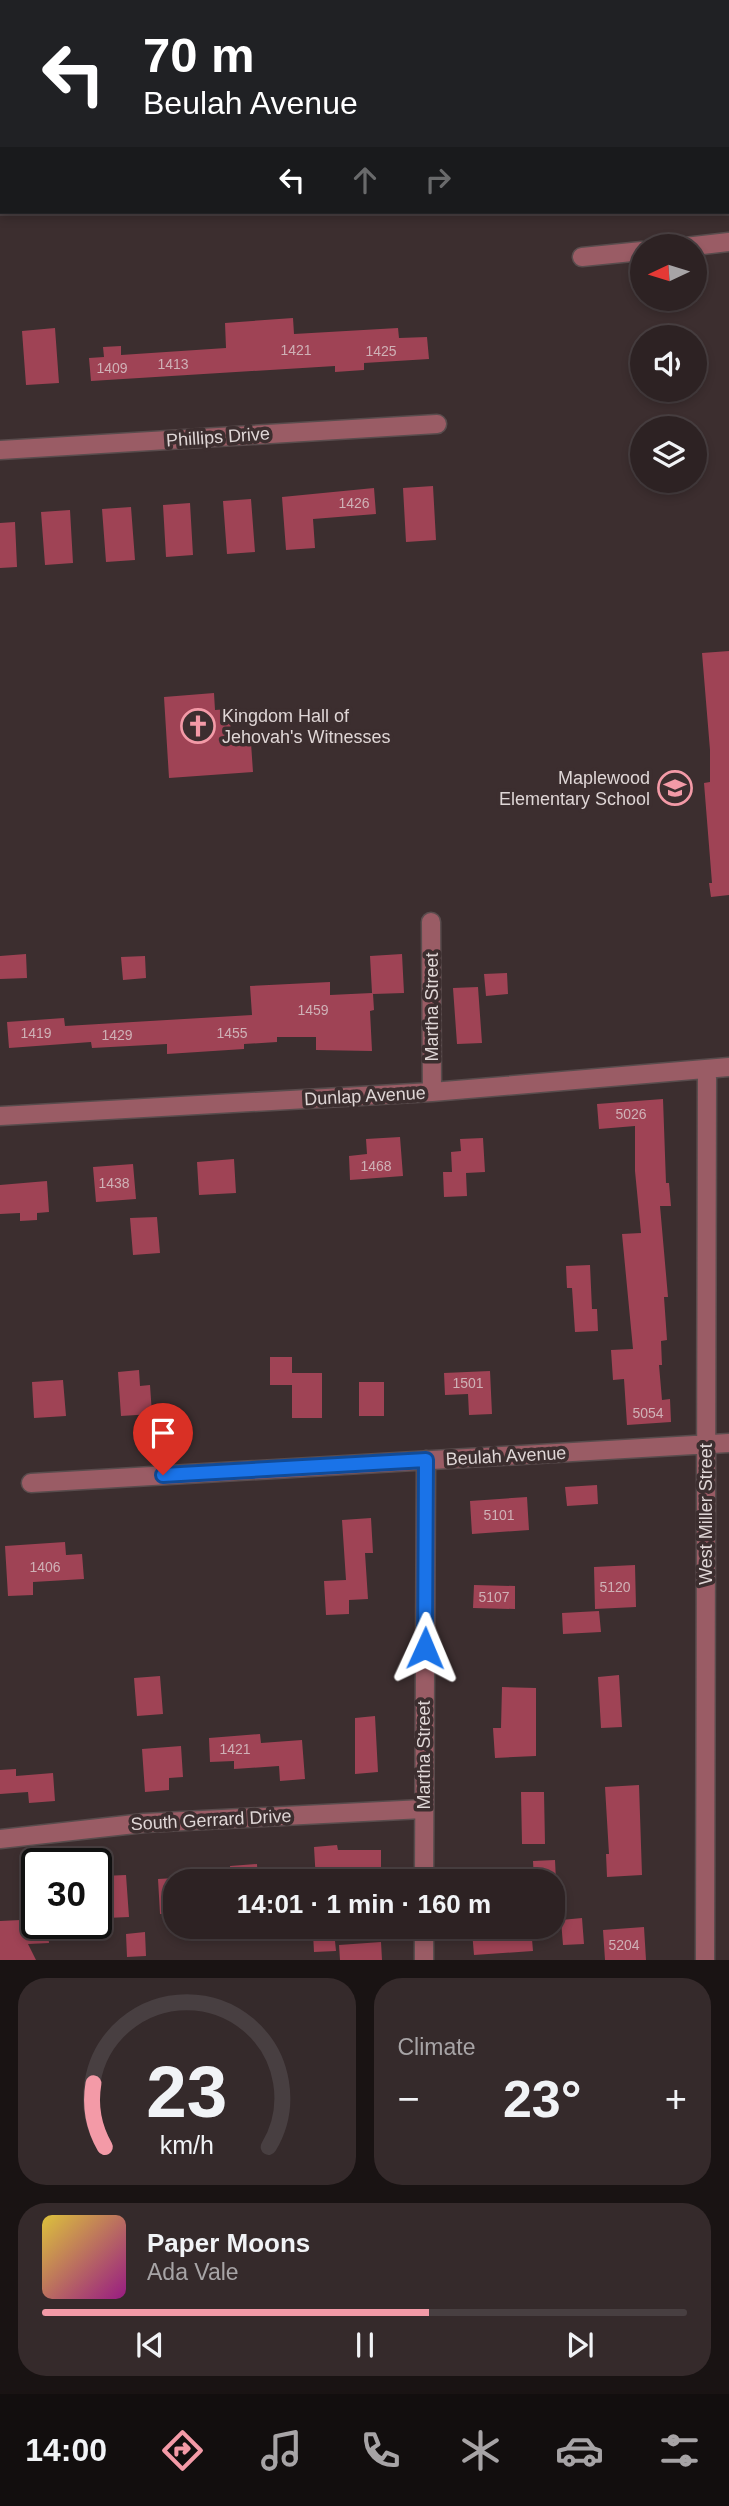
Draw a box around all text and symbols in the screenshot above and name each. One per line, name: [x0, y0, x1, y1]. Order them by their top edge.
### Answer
icon: left: [28, 28, 119, 119]
text: 70 m: [143, 28, 255, 82]
text: Beulah Avenue: [143, 85, 358, 121]
icon: left: [273, 161, 311, 199]
icon: ahead: [346, 161, 384, 199]
icon: right: [419, 161, 457, 199]
north arrow: [630, 234, 707, 312]
map controls: [630, 234, 707, 493]
button: sound: [630, 325, 707, 402]
house number: 1421: [280, 342, 312, 358]
house number: 1425: [365, 343, 397, 359]
house number: 1413: [157, 356, 189, 372]
house number: 1409: [96, 360, 128, 376]
button: layers: [630, 416, 707, 493]
street label: Phillips Drive: [165, 423, 271, 451]
house number: 1426: [338, 495, 370, 511]
place label: Kingdom Hall of Jehovah's Witnesses: [222, 706, 391, 747]
church icon: Kingdom Hall of Jehovah's Witnesses: [179, 707, 217, 745]
place label: Maplewood Elementary School: [499, 768, 650, 809]
school or university icon: Maplewood Elementary School: [656, 769, 694, 807]
street label: Martha Street: [422, 952, 442, 1062]
house number: 1459: [297, 1002, 329, 1018]
house number: 1419: [20, 1025, 52, 1041]
house number: 1455: [216, 1025, 248, 1041]
house number: 1429: [101, 1027, 133, 1043]
street label: Dunlap Avenue: [304, 1083, 426, 1109]
house number: 5026: [615, 1106, 647, 1122]
house number: 1468: [360, 1158, 392, 1174]
house number: 1438: [98, 1175, 130, 1191]
house number: 1501: [452, 1375, 484, 1391]
pin: [133, 1403, 193, 1475]
house number: 5054: [632, 1405, 664, 1421]
icon: arrive: [144, 1414, 182, 1452]
street label: Beulah Avenue: [445, 1443, 567, 1469]
street label: West Miller Street: [696, 1443, 716, 1585]
house number: 5101: [483, 1507, 515, 1523]
house number: 1406: [29, 1559, 61, 1575]
house number: 5120: [599, 1579, 631, 1595]
house number: 5107: [478, 1589, 510, 1605]
position arrow: [388, 1611, 462, 1685]
street label: Martha Street: [414, 1700, 434, 1810]
house number: 1421: [219, 1741, 251, 1757]
street label: South Gerrard Drive: [130, 1806, 292, 1834]
speed limit sign: 30: [21, 1848, 112, 1939]
text: 14:01 · 1 min · 160 m: [237, 1889, 491, 1919]
house number: 5204: [608, 1937, 640, 1953]
text: Climate: [398, 2034, 475, 2060]
text: 23: [146, 2052, 227, 2133]
text: 23°: [503, 2070, 582, 2128]
text: −: [398, 2078, 420, 2120]
text: +: [665, 2078, 687, 2120]
text: km/h: [160, 2131, 214, 2159]
text: Paper Moons: [147, 2228, 310, 2258]
text: Ada Vale: [147, 2259, 239, 2285]
icon: previous: [131, 2326, 169, 2364]
icon: pause: [346, 2326, 384, 2364]
icon: next: [561, 2326, 599, 2364]
icon: directions: [158, 2426, 207, 2475]
icon: music: [257, 2426, 306, 2475]
icon: phone: [356, 2426, 405, 2475]
icon: climate: [456, 2426, 505, 2475]
icon: car: [555, 2426, 604, 2475]
icon: filters: [655, 2426, 704, 2475]
text: 14:00: [25, 2432, 107, 2468]

